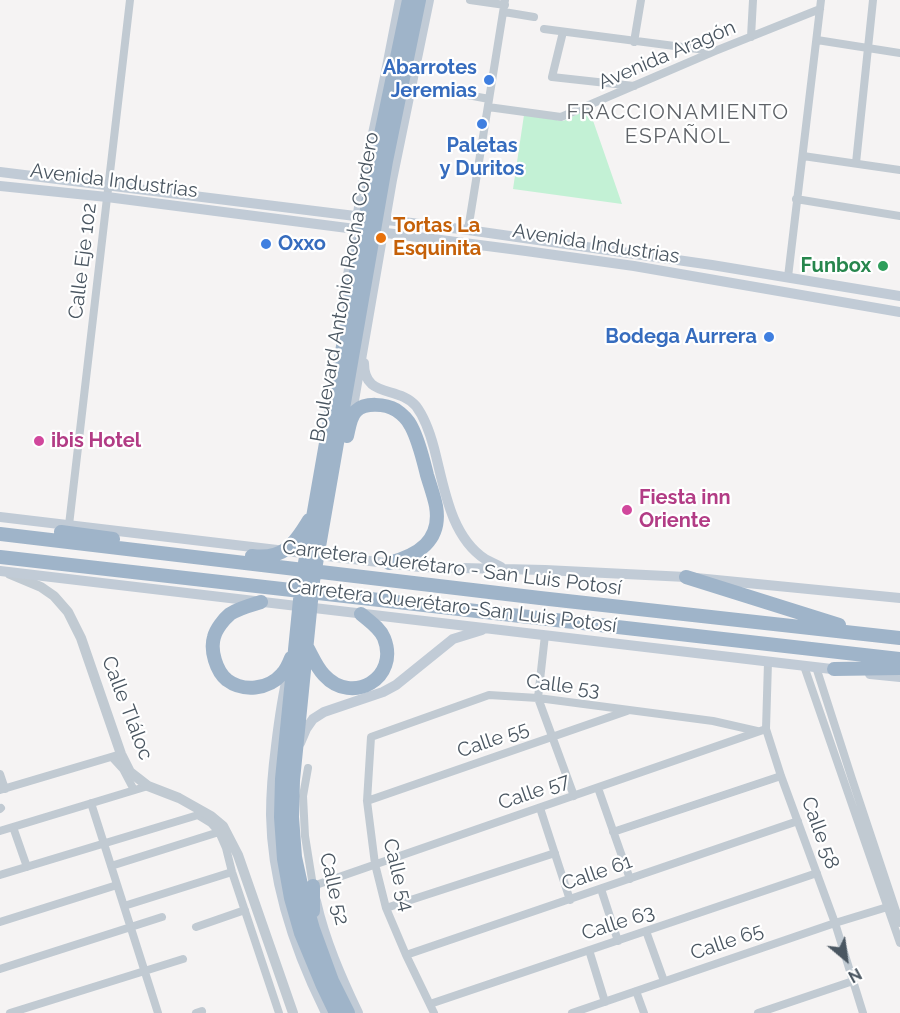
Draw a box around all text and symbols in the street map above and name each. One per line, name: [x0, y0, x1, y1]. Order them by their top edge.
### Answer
street label: Avenida Aragón: [595, 15, 739, 95]
place label: Abarrotes Jeremias: [383, 56, 477, 103]
marker: Abarrotes Jeremias: [482, 73, 496, 87]
district label: FRACCIONAMIENTO ESPAÑOL: [567, 100, 789, 150]
marker: Paletas y Duritos: [475, 117, 489, 131]
street label: Boulevard Antonio Rocha Cordero: [306, 130, 384, 444]
place label: Paletas y Duritos: [440, 134, 524, 181]
street label: Avenida Industrias: [29, 159, 199, 203]
street label: Calle Eje 102: [64, 201, 102, 321]
place label: Tortas La Esquinita: [393, 214, 481, 261]
street label: Avenida Industrias: [511, 219, 681, 269]
marker: Tortas La Esquinita: [374, 231, 388, 245]
place label: Oxxo: [278, 232, 326, 256]
marker: Oxxo: [259, 237, 273, 251]
place label: Funbox: [801, 254, 871, 278]
marker: Funbox: [876, 259, 890, 273]
place label: Bodega Aurrera: [605, 325, 757, 349]
marker: Bodega Aurrera: [762, 330, 776, 344]
place label: ibis Hotel: [51, 429, 141, 453]
marker: ibis Hotel: [32, 434, 46, 448]
place label: Fiesta inn Oriente: [639, 486, 731, 533]
marker: Fiesta inn Oriente: [620, 503, 634, 517]
street label: Carretera Querétaro - San Luis Potosí: [281, 535, 623, 601]
street label: Carretera Querétaro-San Luis Potosí: [286, 574, 618, 638]
street label: Calle Tláloc: [96, 653, 158, 763]
street label: Calle 53: [525, 670, 601, 702]
street label: Calle 55: [454, 717, 532, 763]
street label: Calle 57: [495, 769, 573, 815]
street label: Calle 58: [796, 794, 844, 872]
street label: Calle 54: [377, 836, 419, 914]
street label: Calle 52: [314, 850, 354, 928]
street label: Calle 61: [559, 850, 635, 896]
street label: Calle 63: [579, 900, 657, 946]
street label: Calle 65: [687, 918, 767, 966]
north arrow: [816, 929, 876, 989]
text: N: [845, 964, 865, 986]

